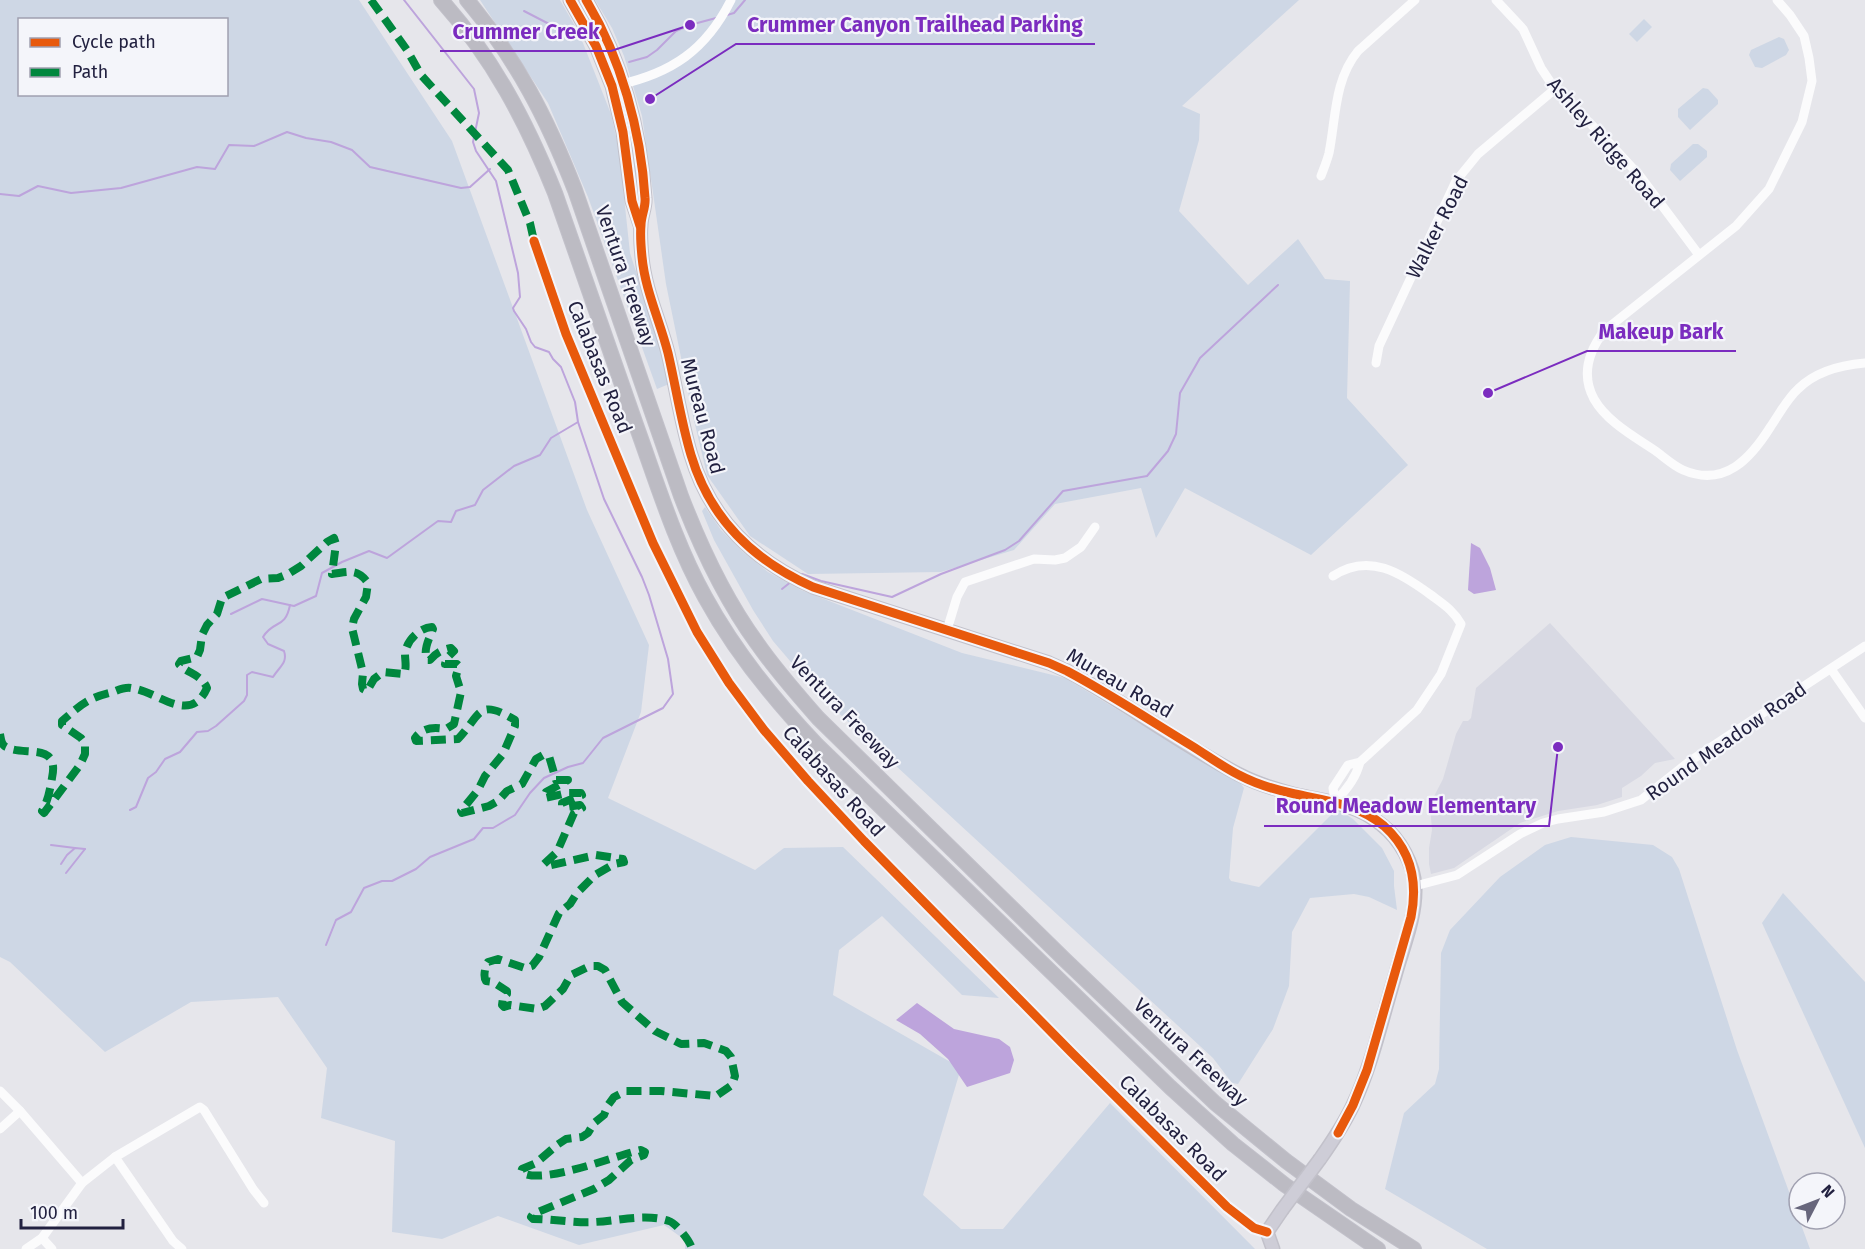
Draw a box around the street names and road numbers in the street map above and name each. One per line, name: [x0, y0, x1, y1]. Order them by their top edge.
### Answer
street label: Ashley Ridge Road: [1542, 72, 1670, 214]
street label: Walker Road: [1401, 171, 1473, 283]
street label: Ventura Freeway: [591, 202, 661, 350]
street label: Calabasas Road: [562, 297, 638, 437]
street label: Mureau Road: [676, 355, 730, 477]
street label: Mureau Road: [1062, 643, 1178, 723]
street label: Ventura Freeway: [785, 650, 905, 774]
street label: Round Meadow Road: [1641, 676, 1811, 806]
street label: Calabasas Road: [778, 720, 890, 842]
street label: Ventura Freeway: [1129, 993, 1253, 1111]
street label: Calabasas Road: [1115, 1070, 1231, 1186]

